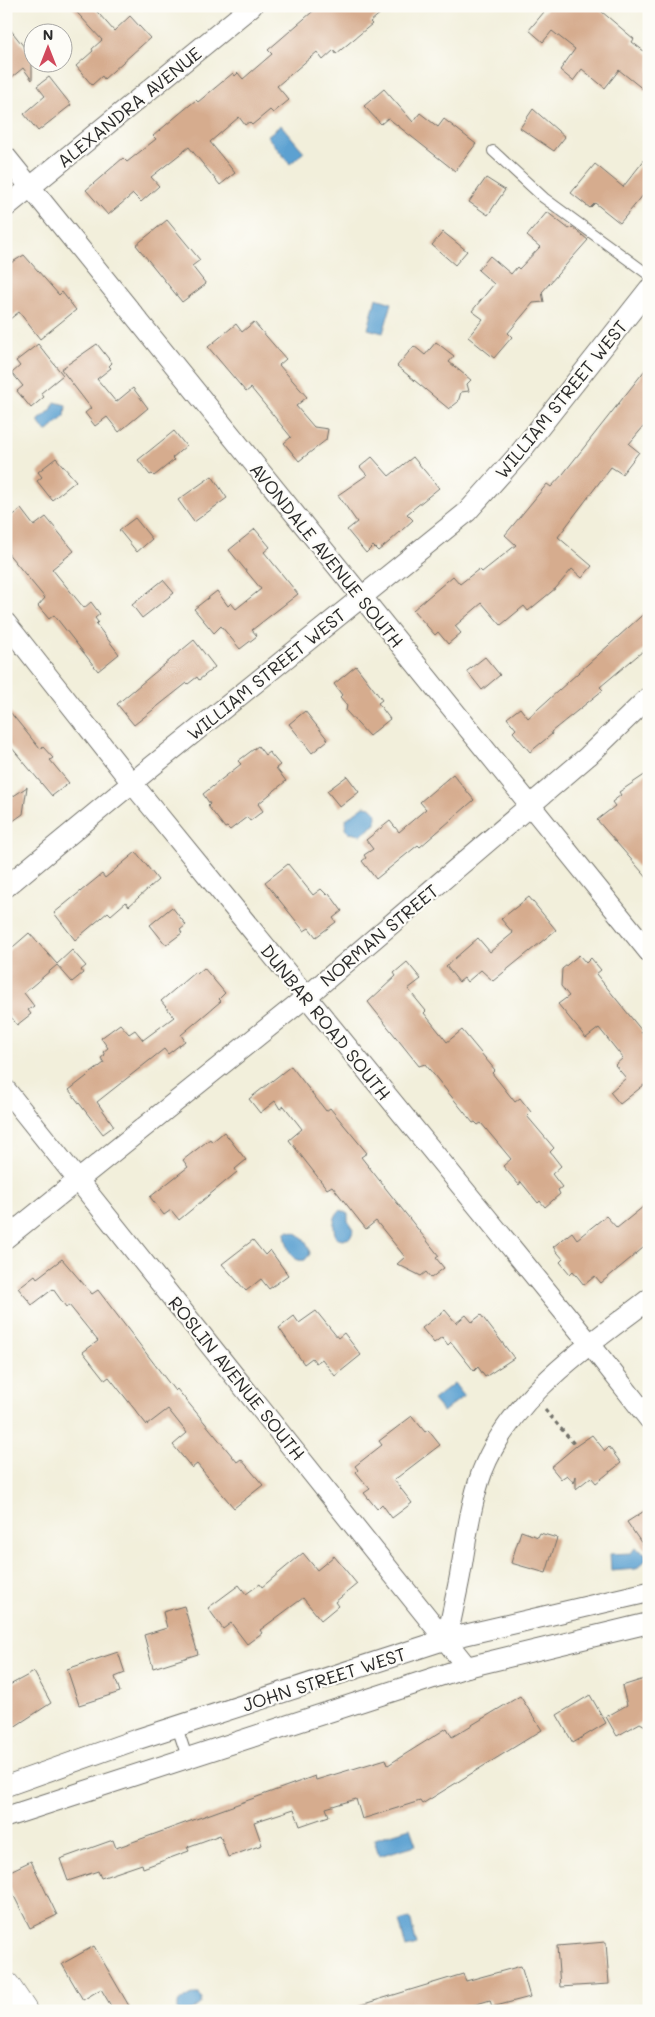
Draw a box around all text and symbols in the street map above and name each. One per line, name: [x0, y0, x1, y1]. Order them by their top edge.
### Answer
north arrow: [22, 22, 72, 72]
text: N: [43, 25, 53, 44]
street label: ALEXANDRA AVENUE: [52, 41, 206, 173]
street label: WILLIAM STREET WEST: [490, 315, 632, 483]
street label: AVONDALE AVENUE SOUTH: [245, 457, 409, 653]
street label: WILLIAM STREET WEST: [182, 603, 350, 745]
street label: NORMAN STREET: [315, 878, 443, 992]
street label: DUNBAR ROAD SOUTH: [256, 939, 396, 1105]
street label: ROSLIN AVENUE SOUTH: [163, 1291, 311, 1465]
street label: JOHN STREET WEST: [239, 1641, 409, 1717]

